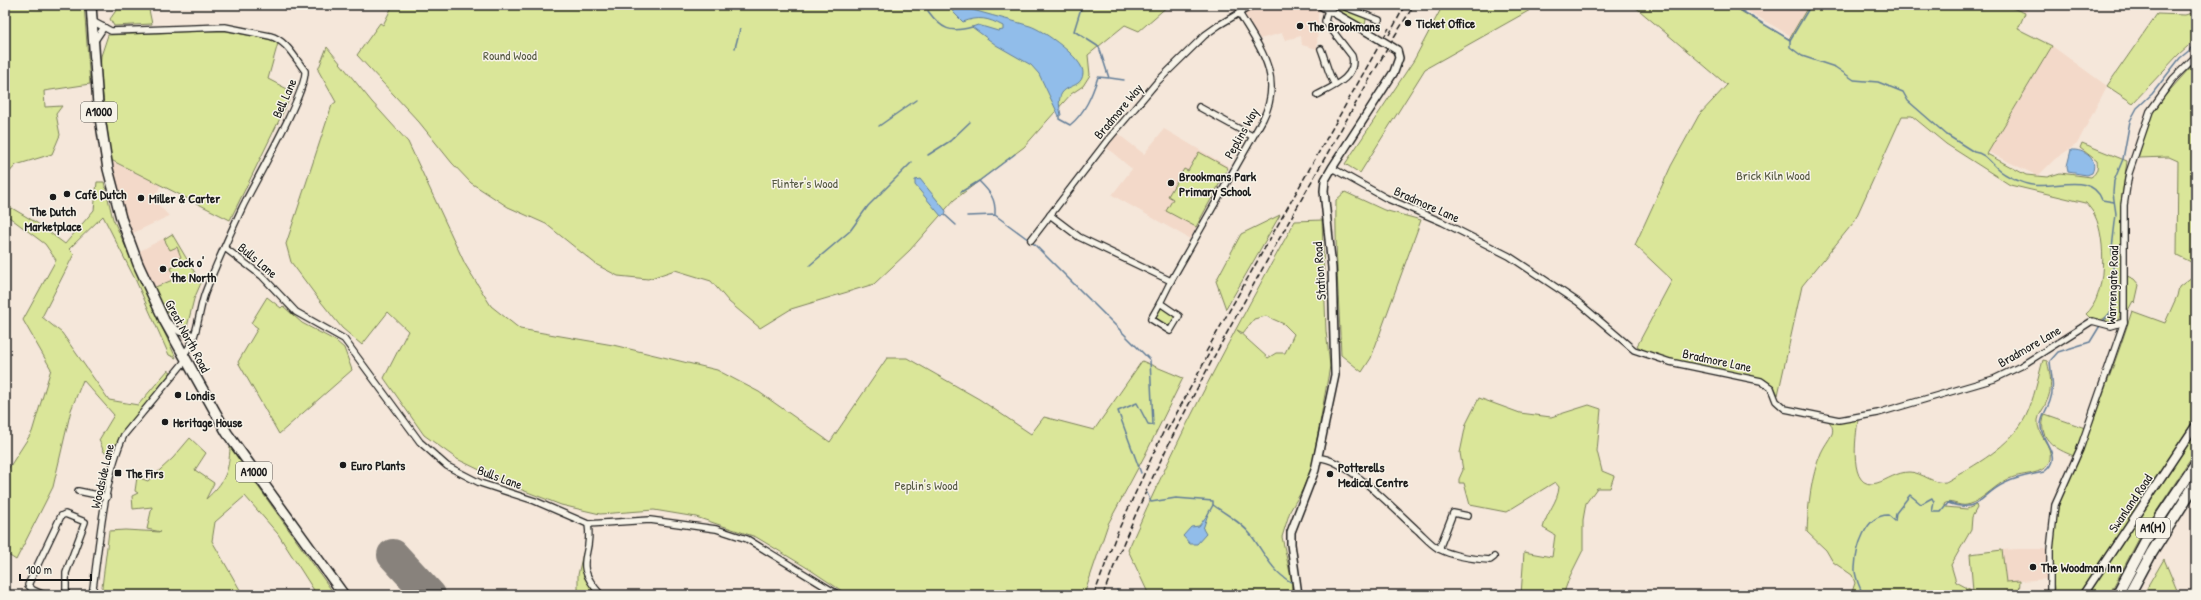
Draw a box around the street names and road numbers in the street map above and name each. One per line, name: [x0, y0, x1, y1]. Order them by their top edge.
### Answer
street label: Bell Lane: [267, 75, 301, 121]
street label: Bradmore Way: [1089, 79, 1147, 143]
road number: A1000: [81, 102, 117, 122]
street label: Peplins Way: [1220, 104, 1263, 162]
street label: Bradmore Lane: [1391, 182, 1463, 226]
street label: Bulls Lane: [234, 238, 282, 282]
street label: Station Road: [1308, 241, 1330, 301]
street label: Warrengate Road: [2102, 245, 2122, 325]
street label: Great North Road: [161, 296, 215, 376]
street label: Bradmore Lane: [1994, 321, 2064, 371]
street label: Bradmore Lane: [1681, 344, 1753, 376]
street label: Woodside Lane: [86, 442, 118, 510]
street label: Bulls Lane: [475, 461, 525, 493]
road number: A1000: [236, 462, 272, 482]
street label: Swanland Road: [2104, 470, 2156, 536]
road number: A1(M): [2136, 518, 2170, 538]

